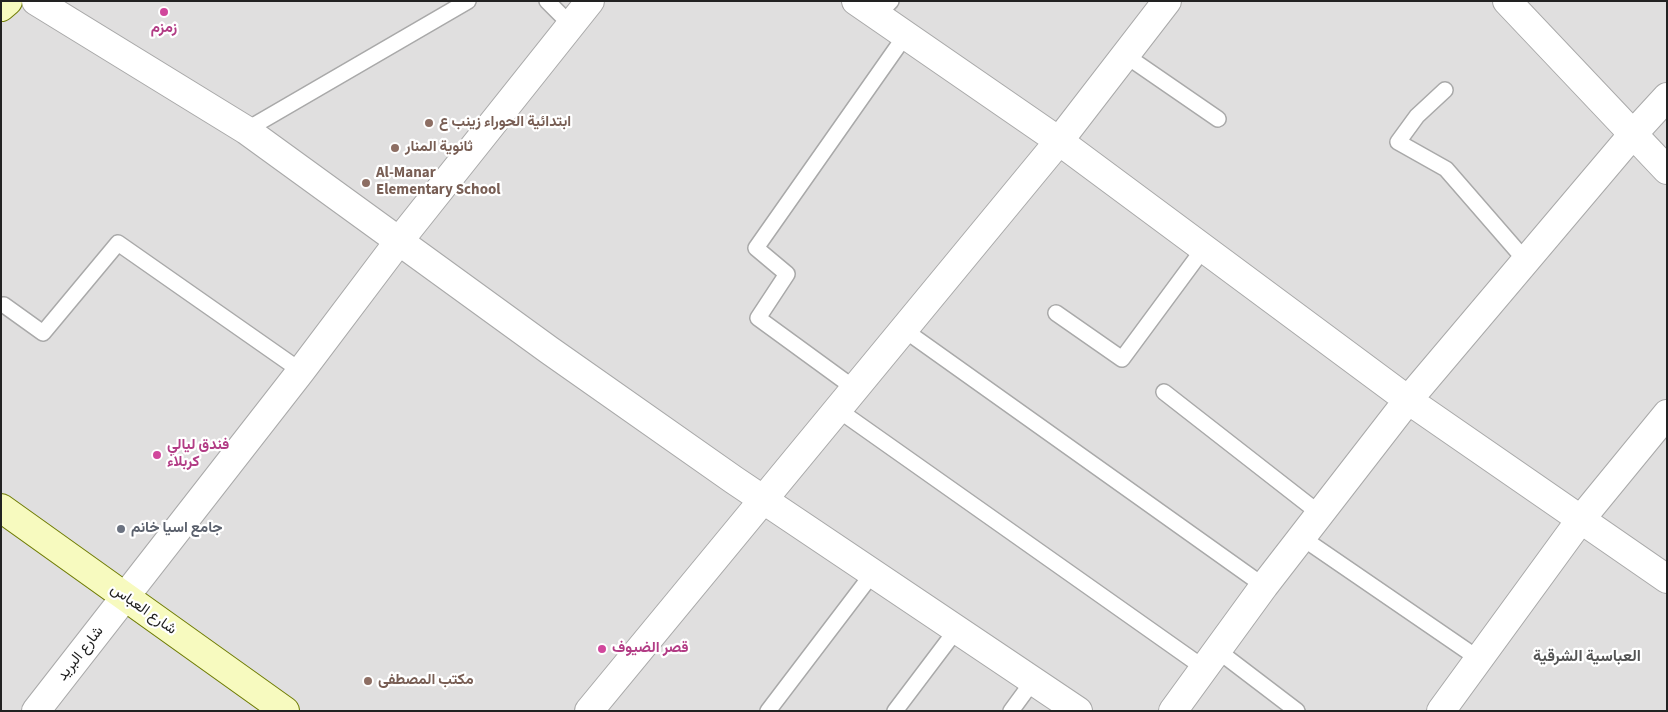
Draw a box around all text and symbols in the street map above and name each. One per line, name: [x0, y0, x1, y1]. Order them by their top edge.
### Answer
marker: زمزم: [158, 6, 170, 18]
place label: زمزم: [151, 20, 177, 38]
place label: ابتدائية الحوراء زينب ع: [439, 114, 571, 132]
marker: ابتدائية الحوراء زينب ع: [423, 117, 435, 129]
place label: ثانوية المنار: [405, 139, 473, 157]
marker: ثانوية المنار: [389, 142, 401, 154]
place label: Al-Manar Elementary School: [376, 165, 501, 200]
marker: Al-Manar Elementary School: [360, 177, 372, 189]
place label: فندق ليالي كربلاء: [167, 437, 229, 472]
marker: فندق ليالي كربلاء: [151, 449, 163, 461]
place label: جامع اسيا خانم: [131, 520, 222, 538]
marker: جامع اسيا خانم: [115, 523, 127, 535]
street label: شارع العباس: [107, 581, 179, 639]
street label: شارع البريد: [54, 623, 108, 685]
place label: قصر الضيوف: [612, 640, 688, 658]
marker: قصر الضيوف: [596, 643, 608, 655]
district label: العباسية الشرقية: [1533, 647, 1641, 667]
place label: مكتب المصطفى: [378, 672, 474, 690]
marker: مكتب المصطفى: [362, 675, 374, 687]

